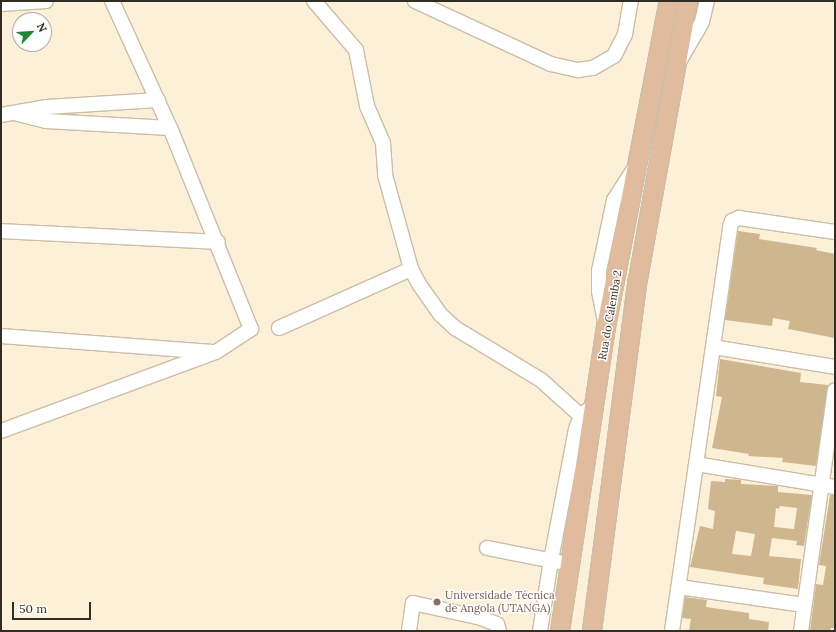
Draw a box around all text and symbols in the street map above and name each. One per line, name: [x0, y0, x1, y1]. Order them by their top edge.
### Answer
north arrow: [12, 12, 52, 52]
text: N: [34, 21, 50, 34]
street label: Rua do Calemba 2: [596, 269, 624, 361]
place label: Universidade Técnica de Angola (UTANGA): [445, 589, 555, 615]
scale bar: [14, 594, 93, 620]
marker: Universidade Técnica de Angola (UTANGA): [432, 597, 442, 607]
text: 50 m: [19, 601, 47, 616]

